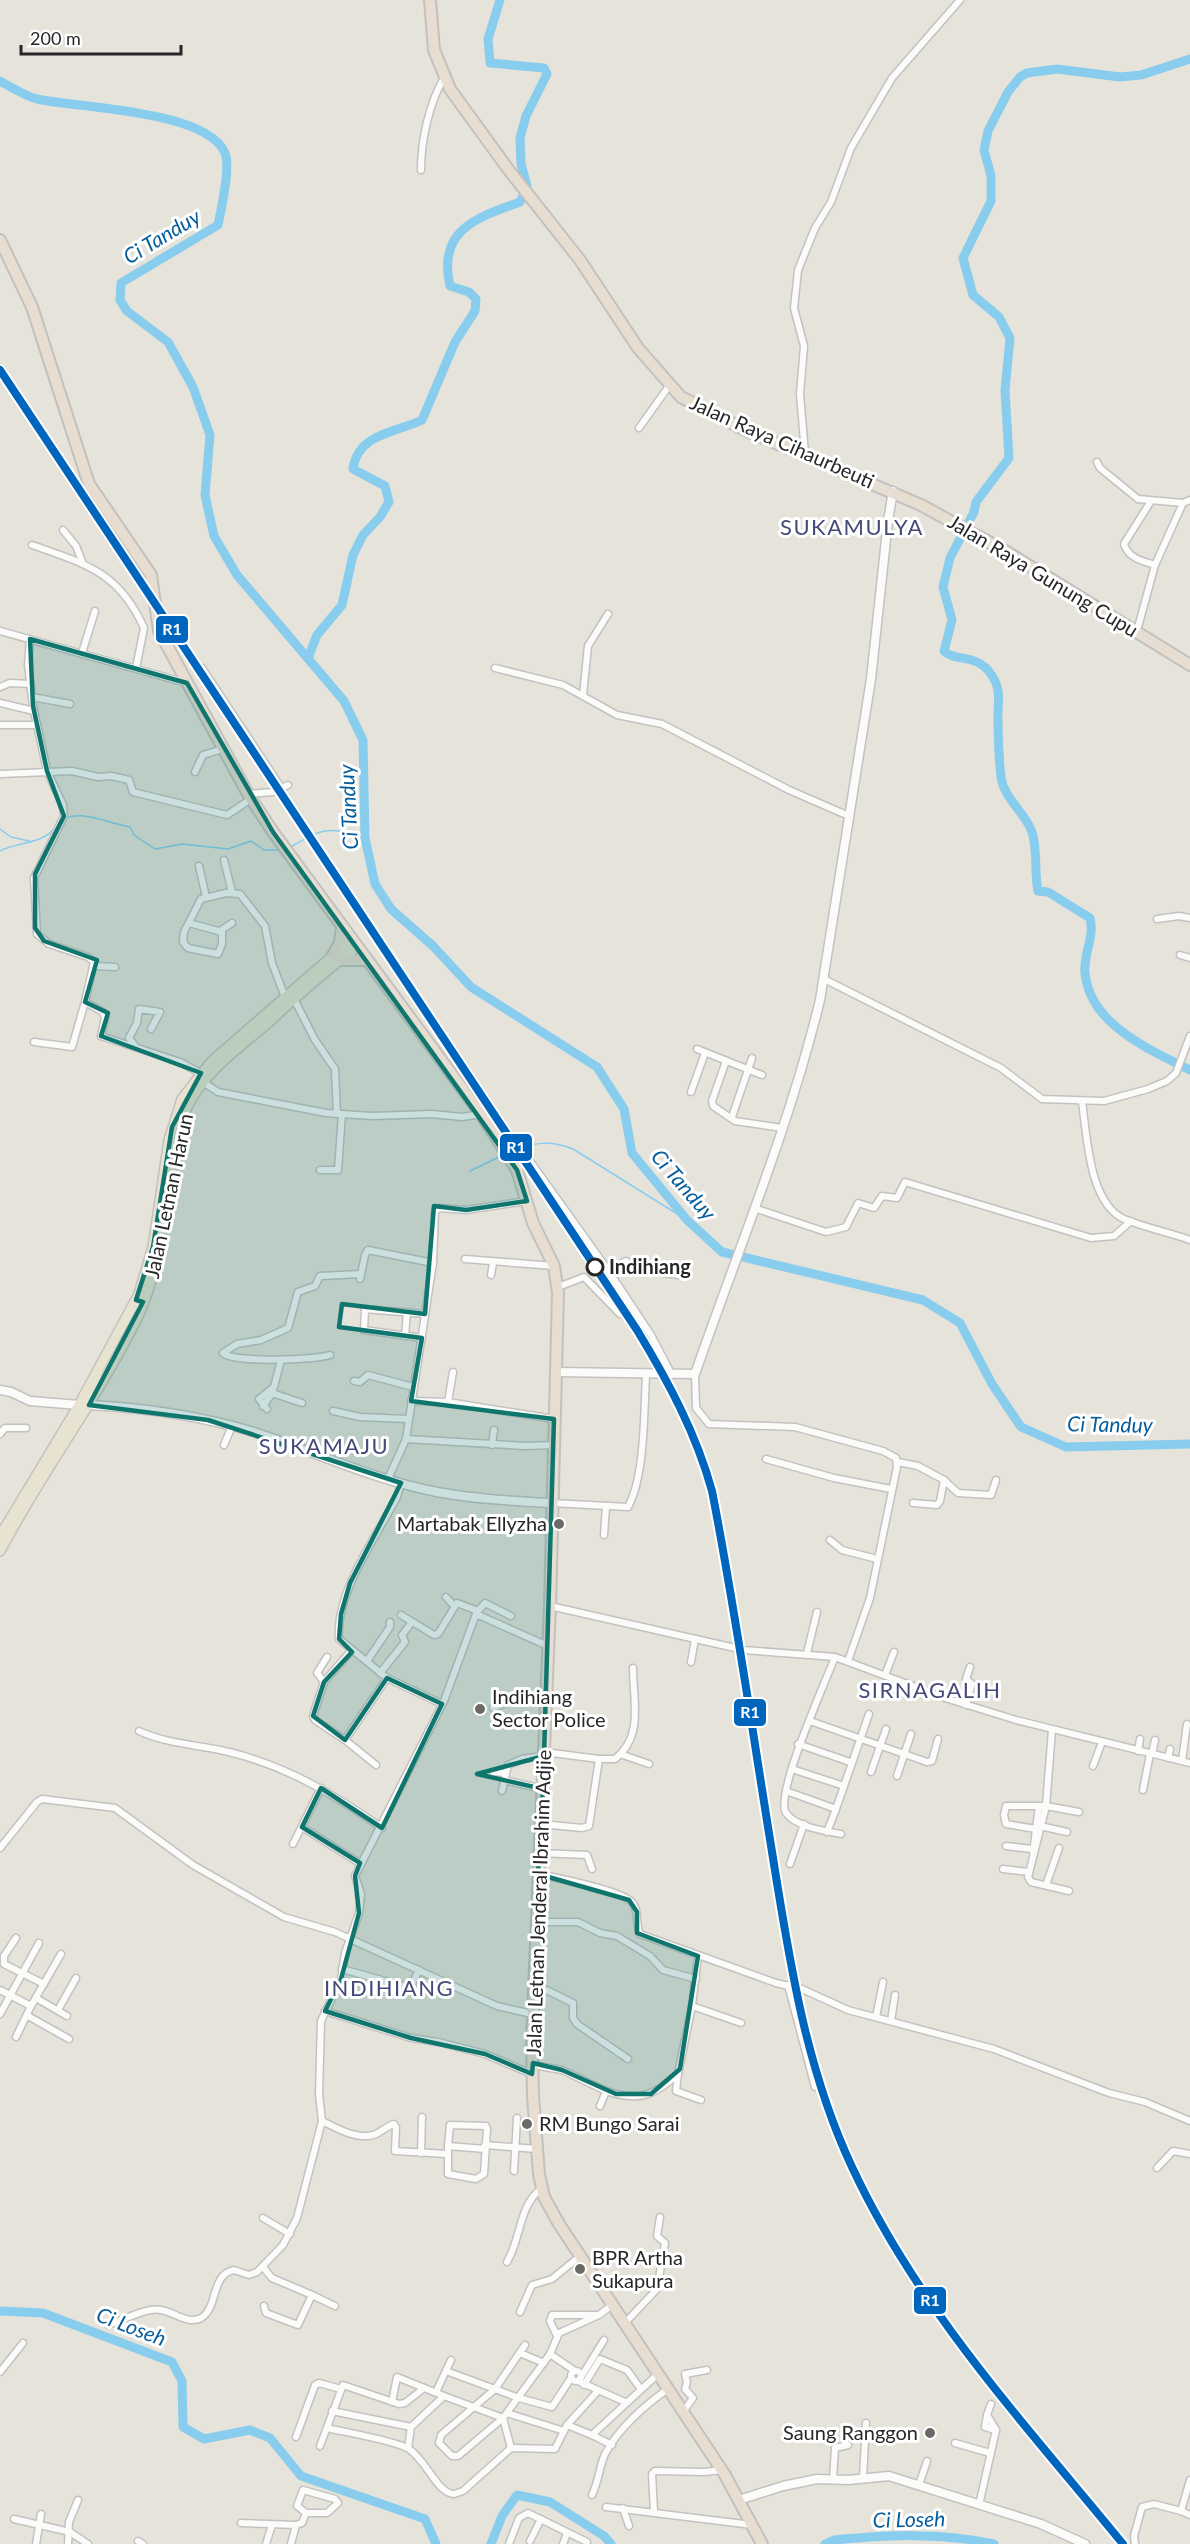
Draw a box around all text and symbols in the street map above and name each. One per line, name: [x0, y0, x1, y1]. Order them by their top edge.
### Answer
scale bar: [21, 18, 182, 56]
text: 200 m: [30, 27, 81, 49]
water label: Ci Tanduy: [118, 202, 205, 268]
street label: Jalan Raya Cihaurbeuti: [687, 390, 878, 493]
street label: Jalan Raya Gunung Cupu: [944, 509, 1143, 641]
district label: SUKAMULYA: [780, 513, 924, 540]
line badge: R1: [155, 615, 189, 644]
text: R1: [162, 619, 182, 638]
water label: Ci Tanduy: [333, 763, 362, 850]
street label: Jalan Letnan Harun: [139, 1111, 197, 1280]
line badge: R1: [499, 1133, 533, 1162]
text: R1: [506, 1137, 526, 1156]
water label: Ci Tanduy: [647, 1144, 722, 1225]
place label: Indihiang: [609, 1254, 691, 1278]
marker: Indihiang: [586, 1258, 604, 1276]
water label: Ci Tanduy: [1067, 1410, 1154, 1437]
district label: SUKAMAJU: [259, 1432, 389, 1459]
place label: Martabak Ellyzha: [397, 1511, 547, 1535]
marker: Martabak Ellyzha: [552, 1517, 566, 1531]
district label: SIRNAGALIH: [858, 1676, 1002, 1703]
place label: Indihiang Sector Police: [492, 1684, 606, 1731]
line badge: R1: [733, 1698, 767, 1727]
marker: Indihiang Sector Police: [473, 1702, 487, 1716]
text: R1: [740, 1702, 760, 1721]
street label: Jalan Letnan Jenderal Ibrahim Adjie: [521, 1749, 555, 2057]
district label: INDIHIANG: [324, 1974, 454, 2001]
place label: RM Bungo Sarai: [539, 2111, 679, 2135]
marker: RM Bungo Sarai: [520, 2117, 534, 2131]
place label: BPR Artha Sukapura: [592, 2245, 683, 2292]
marker: BPR Artha Sukapura: [573, 2262, 587, 2276]
line badge: R1: [913, 2286, 947, 2315]
text: R1: [920, 2290, 940, 2309]
water label: Ci Loseh: [93, 2301, 170, 2350]
place label: Saung Ranggon: [783, 2420, 918, 2444]
marker: Saung Ranggon: [923, 2426, 937, 2440]
water label: Ci Loseh: [872, 2505, 945, 2532]

